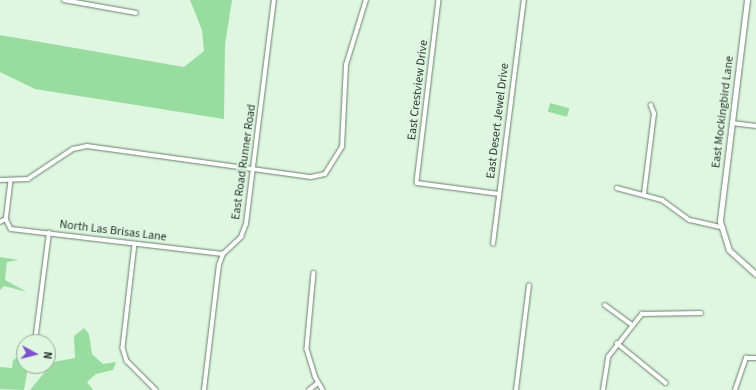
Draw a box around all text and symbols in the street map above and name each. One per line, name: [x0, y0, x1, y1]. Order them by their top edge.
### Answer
street label: East Crestview Drive: [405, 39, 431, 141]
street label: East Mockingbird Lane: [709, 55, 737, 169]
street label: East Desert Jewel Drive: [484, 62, 512, 180]
street label: East Road Runner Road: [229, 103, 259, 221]
street label: North Las Brisas Lane: [59, 217, 167, 245]
north arrow: [16, 334, 56, 374]
text: N: [40, 351, 55, 360]

